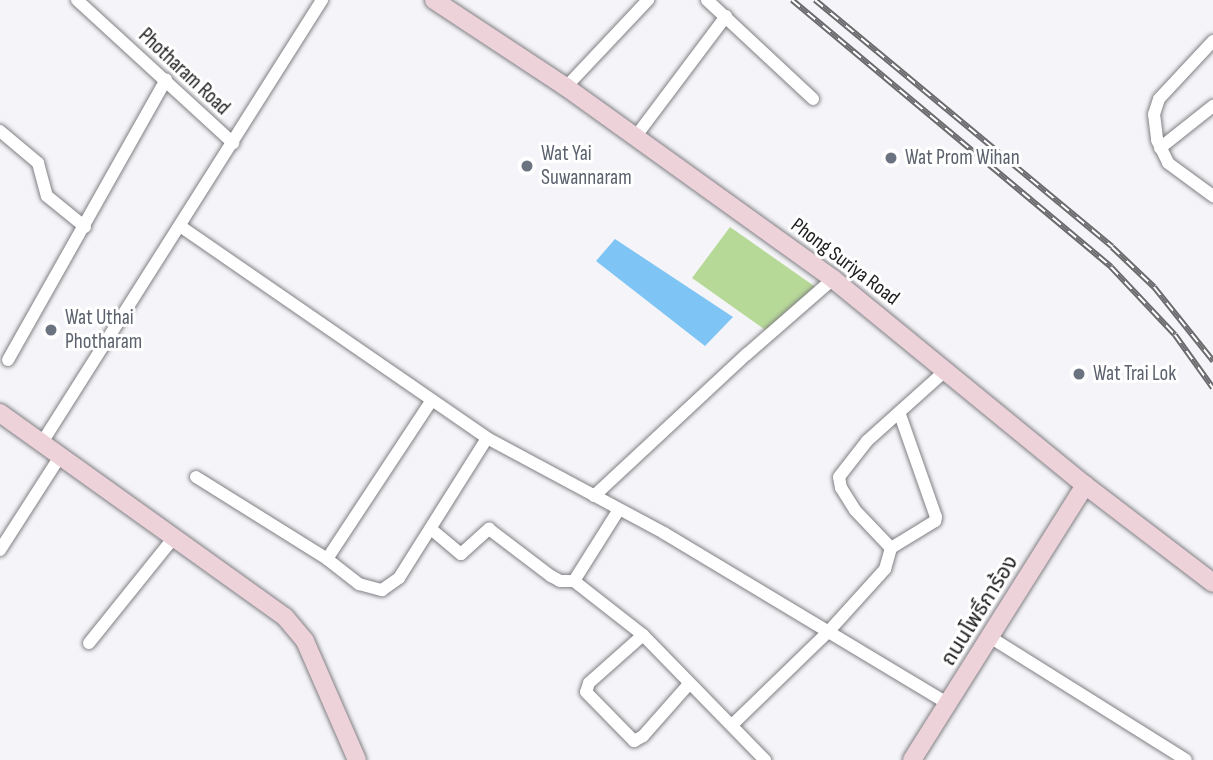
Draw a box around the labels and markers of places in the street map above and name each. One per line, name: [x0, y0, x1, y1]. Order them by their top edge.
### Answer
place label: Wat Yai Suwannaram: [541, 141, 632, 191]
place label: Wat Prom Wihan: [905, 145, 1020, 171]
marker: Wat Prom Wihan: [883, 150, 899, 166]
marker: Wat Yai Suwannaram: [519, 158, 535, 174]
place label: Wat Uthai Photharam: [65, 305, 142, 355]
marker: Wat Uthai Photharam: [43, 322, 59, 338]
place label: Wat Trai Lok: [1093, 361, 1176, 387]
marker: Wat Trai Lok: [1071, 366, 1087, 382]

